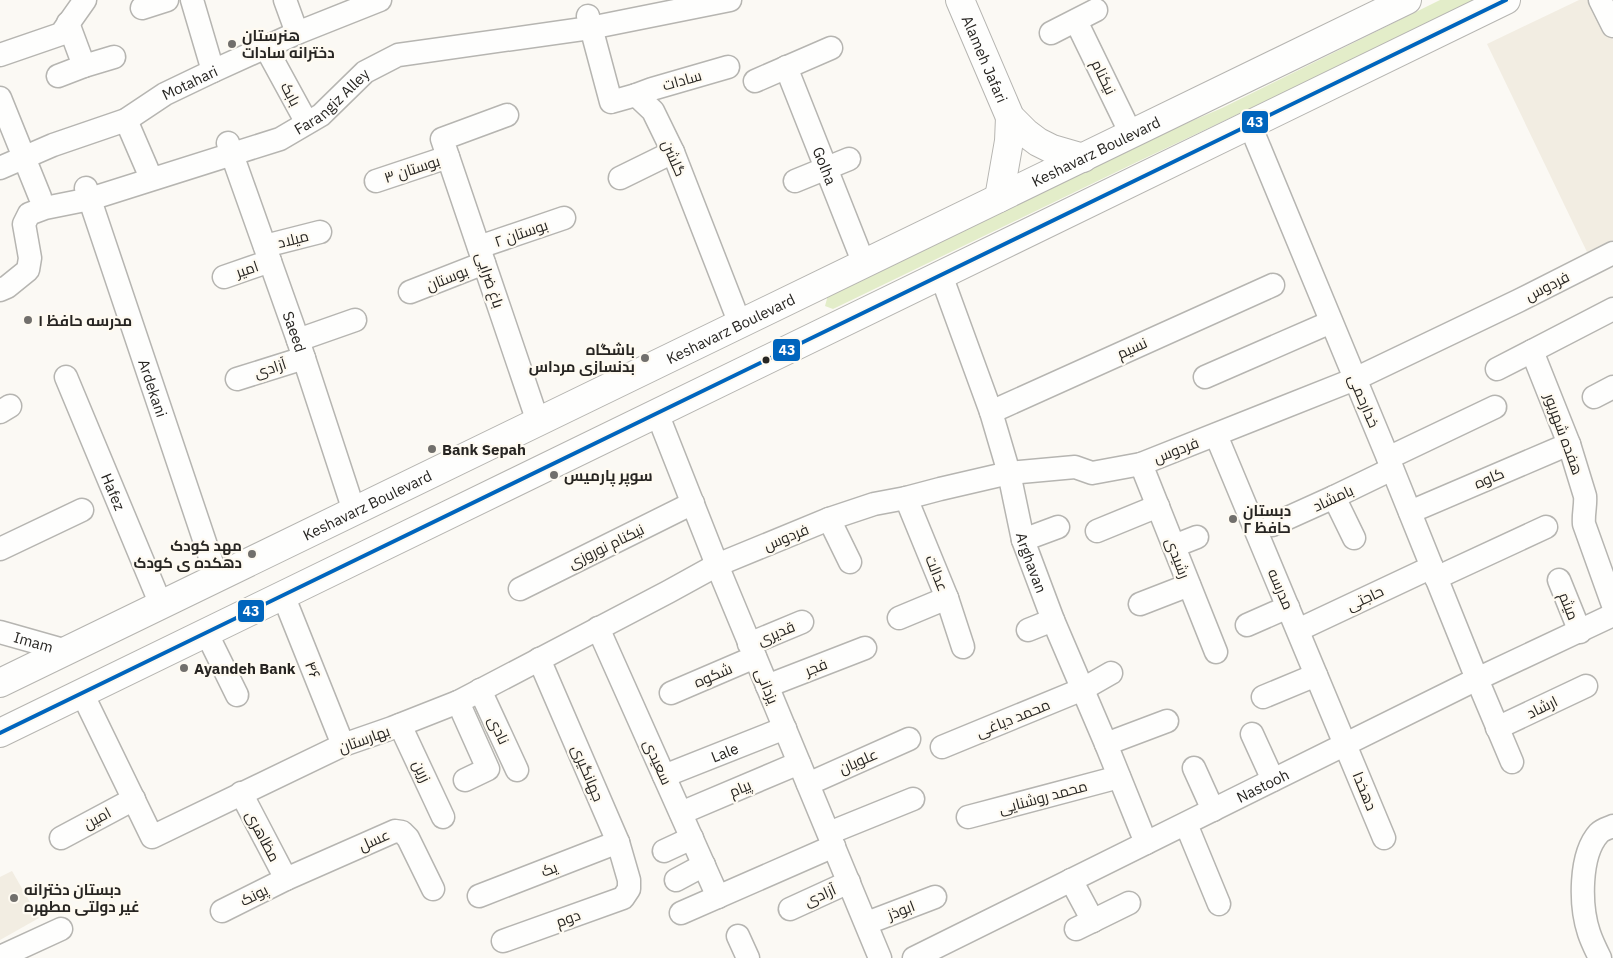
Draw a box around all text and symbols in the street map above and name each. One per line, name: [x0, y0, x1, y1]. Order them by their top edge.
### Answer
street label: Alameh Jafari: [958, 12, 1012, 105]
place label: هنرستان دخترانه سادات: [242, 26, 335, 62]
marker: هنرستان دخترانه سادات: [226, 38, 238, 50]
street label: نیکنام: [1087, 56, 1121, 98]
street label: Motahari: [158, 61, 220, 104]
street label: Farangiz Alley: [290, 63, 373, 138]
street label: سادات: [660, 65, 704, 95]
street label: بابک: [277, 79, 305, 109]
line badge: 43: [1241, 110, 1269, 134]
street label: Keshavarz Boulevard: [1028, 112, 1163, 190]
text: 43: [1247, 113, 1263, 131]
street label: گلشن: [657, 137, 690, 180]
street label: Golha: [809, 144, 841, 187]
street label: بوستان ۳: [382, 151, 443, 188]
street label: بوستان ۲: [492, 215, 551, 252]
street label: میلاد: [275, 226, 311, 252]
street label: باغ ضرایی: [470, 250, 508, 311]
street label: امیر: [232, 256, 261, 282]
street label: بوستان: [423, 261, 471, 296]
street label: فردوس: [1522, 267, 1573, 306]
street label: Keshavarz Boulevard: [663, 289, 798, 368]
street label: Saeed: [279, 309, 311, 354]
place label: مدرسه حافظ ۱: [38, 311, 132, 330]
marker: مدرسه حافظ ۱: [22, 314, 34, 326]
street label: نسیم: [1114, 333, 1151, 364]
line badge: 43: [772, 338, 801, 362]
place label: باشگاه بدنسازی مرداس: [529, 340, 635, 376]
text: 43: [779, 341, 795, 359]
marker: باشگاه بدنسازی مرداس: [639, 352, 651, 364]
street label: آزادی: [252, 354, 289, 383]
unlabelled marker: [761, 355, 771, 365]
street label: Ardekani: [135, 356, 172, 420]
street label: خدارحمی: [1343, 371, 1384, 431]
street label: هفده شهریور: [1539, 390, 1588, 478]
street label: فردوس: [1151, 433, 1202, 468]
place label: Bank Sepah: [442, 440, 526, 459]
marker: Bank Sepah: [426, 443, 438, 455]
street label: کاوه: [1471, 463, 1507, 493]
street label: Keshavarz Boulevard: [300, 466, 435, 544]
place label: سوپر پارمیس: [564, 466, 653, 487]
marker: سوپر پارمیس: [548, 469, 560, 481]
street label: Hafez: [98, 470, 130, 513]
street label: بامشاد: [1310, 480, 1356, 516]
place label: دبستان حافظ ۲: [1243, 501, 1291, 537]
marker: دبستان حافظ ۲: [1227, 513, 1239, 525]
street label: نیکنام نوروزی: [565, 519, 648, 573]
street label: فردوس: [761, 519, 812, 556]
street label: Arghavan: [1012, 531, 1051, 595]
street label: رشیدی: [1161, 535, 1194, 581]
place label: مهد کودک دهکده ی کودک: [133, 536, 242, 572]
marker: مهد کودک دهکده ی کودک: [246, 548, 258, 560]
street label: عدالت: [921, 552, 953, 594]
street label: مدرسه: [1264, 566, 1298, 612]
street label: حاجتی: [1343, 581, 1387, 616]
street label: میثم: [1554, 589, 1583, 623]
line badge: 43: [237, 599, 265, 623]
text: 43: [243, 602, 259, 620]
street label: قدیری: [754, 617, 798, 650]
street label: Imam: [12, 627, 56, 656]
street label: فجر: [801, 654, 830, 680]
street label: ۴۶: [301, 658, 325, 682]
street label: شکوه: [691, 658, 735, 692]
place label: Ayandeh Bank: [194, 659, 296, 678]
marker: Ayandeh Bank: [178, 662, 190, 674]
street label: یزدانی: [750, 665, 783, 707]
street label: ارشاد: [1523, 691, 1561, 723]
street label: محمد دیاغی: [973, 695, 1053, 742]
street label: نادی: [483, 713, 514, 748]
street label: بهارستان: [336, 721, 393, 758]
street label: سعیدی: [639, 736, 676, 788]
street label: Lale: [708, 738, 741, 766]
street label: جهانگیری: [567, 742, 608, 805]
street label: علویان: [836, 744, 881, 779]
street label: زرین: [408, 757, 435, 786]
street label: Nastooh: [1233, 764, 1292, 806]
street label: دهخدا: [1349, 769, 1381, 813]
street label: پیام: [726, 775, 754, 802]
street label: محمد روشنایی: [997, 776, 1090, 819]
street label: امین: [80, 803, 115, 834]
street label: مظاهری: [241, 807, 284, 865]
street label: عسل: [355, 825, 393, 856]
street label: یک: [538, 857, 560, 881]
place label: دبستان دخترانه غیر دولتی مطهره: [24, 880, 140, 916]
street label: پونک: [237, 880, 272, 911]
street label: آزادی: [801, 880, 839, 911]
marker: دبستان دخترانه غیر دولتی مطهره: [8, 892, 20, 904]
street label: ابوذز: [884, 896, 917, 924]
street label: دوم: [553, 905, 583, 932]

